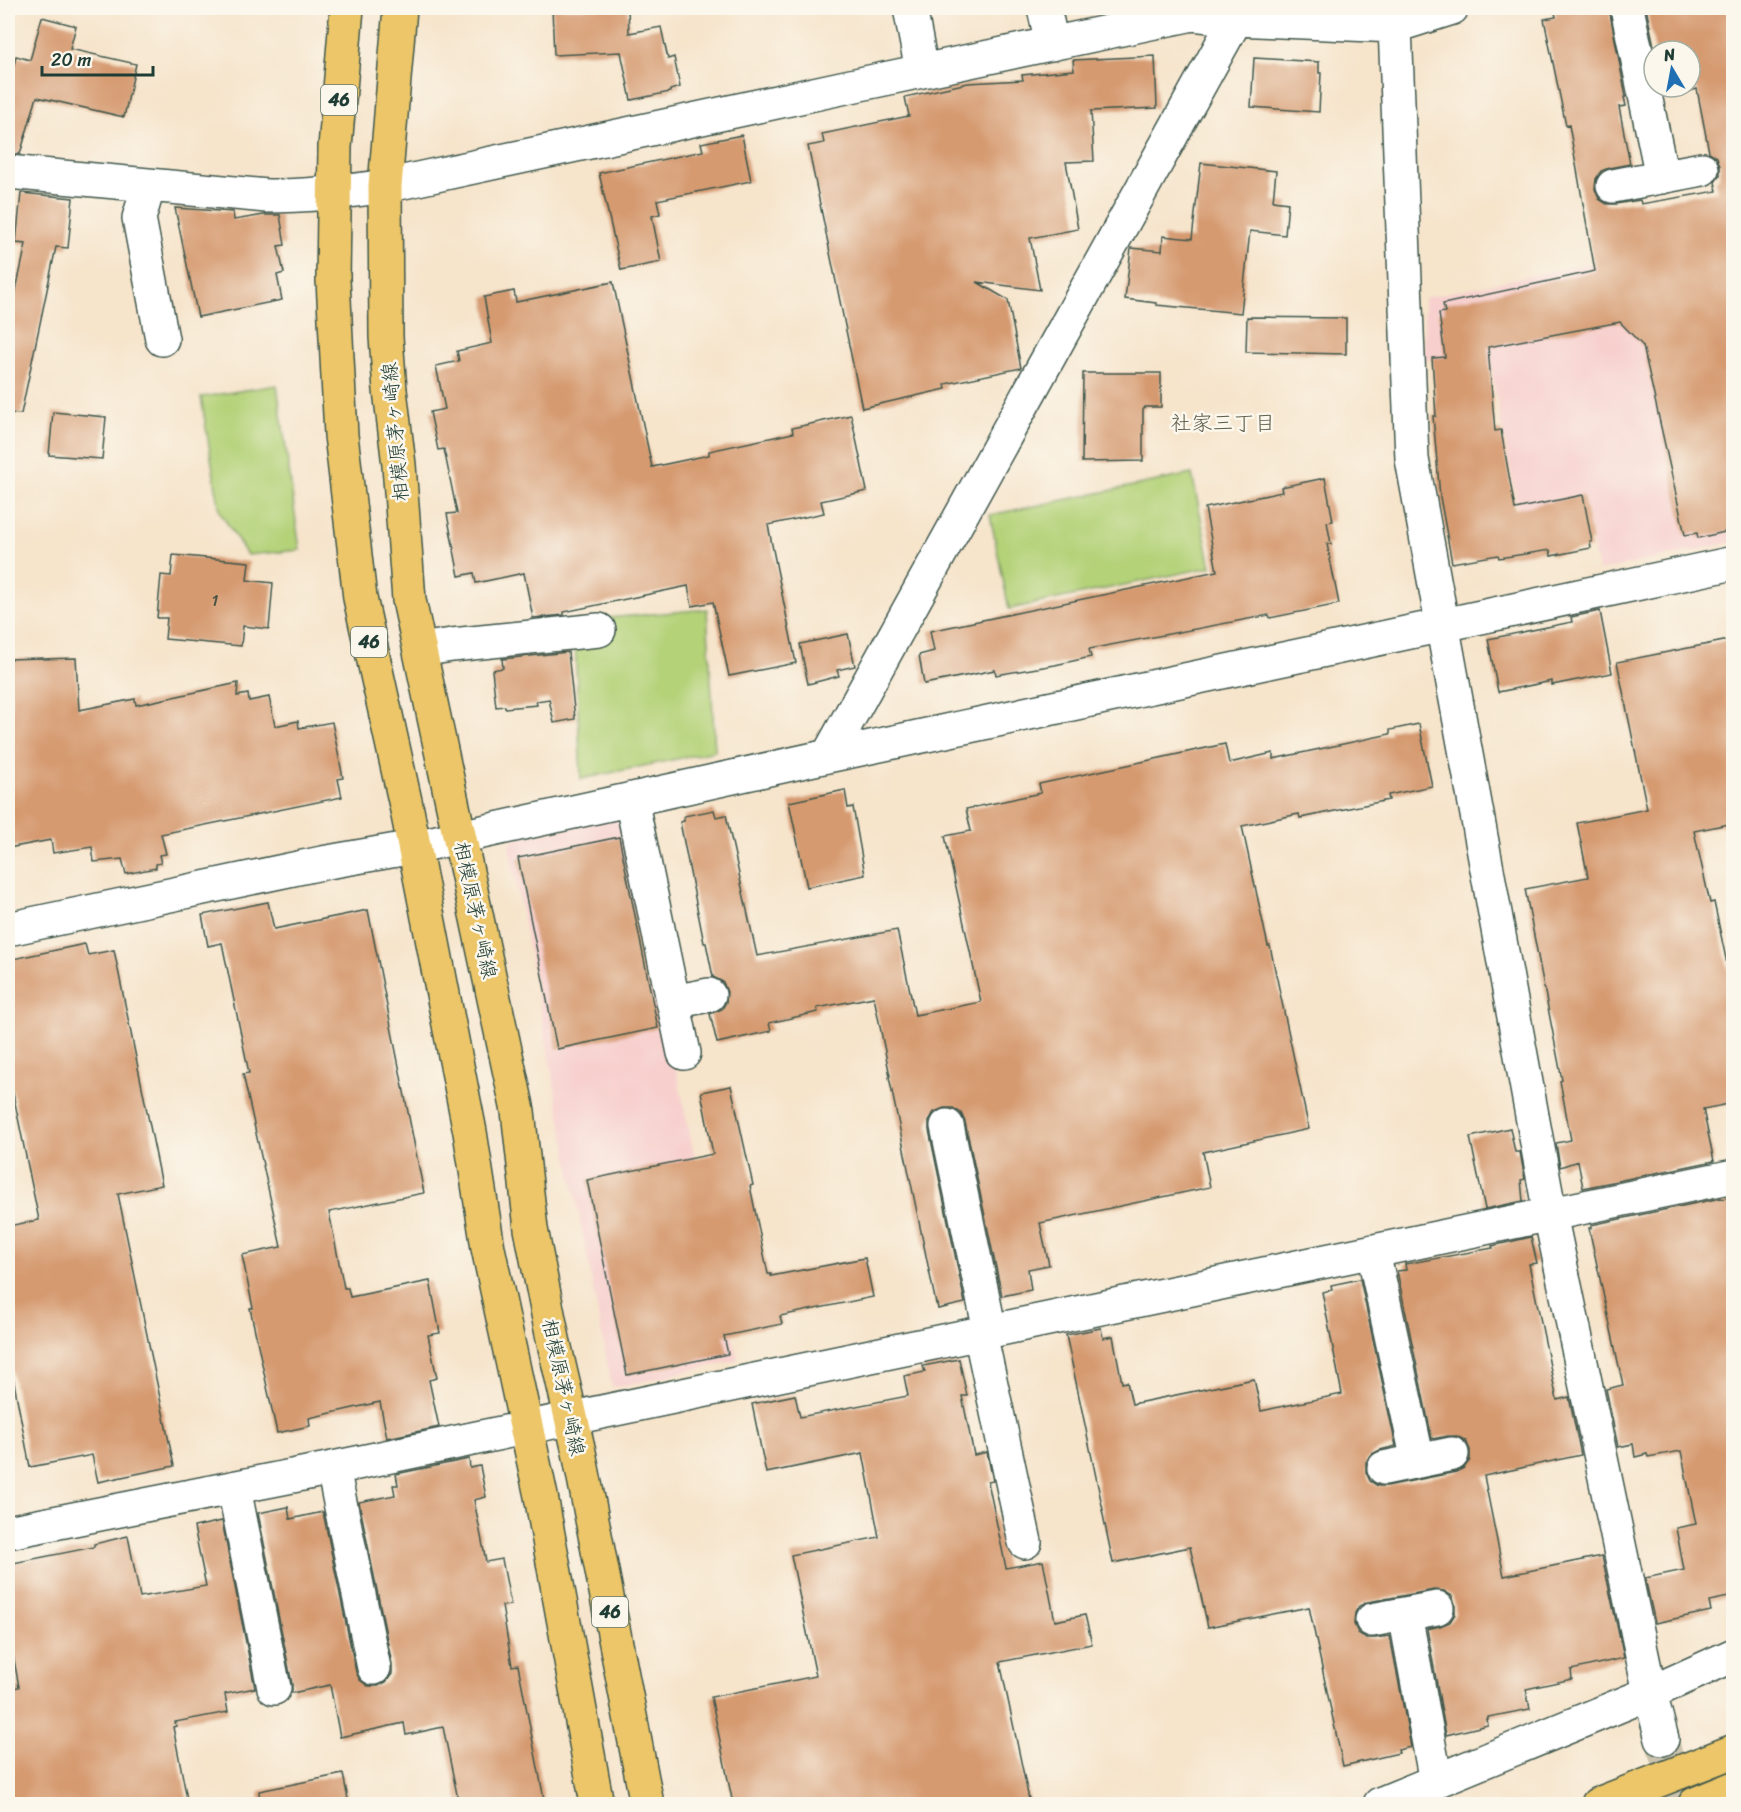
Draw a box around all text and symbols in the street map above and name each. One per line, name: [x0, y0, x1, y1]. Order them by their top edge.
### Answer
scale bar: [42, 39, 153, 77]
north arrow: [1642, 39, 1702, 99]
text: N: [1661, 39, 1678, 70]
text: 20 m: [51, 44, 91, 76]
road number: 46: [321, 85, 357, 115]
street label: 相模原茅ヶ崎線: [372, 361, 419, 503]
district label: 社家三丁目: [1171, 404, 1276, 442]
house number: 1: [212, 586, 219, 615]
road number: 46: [351, 627, 387, 657]
street label: 相模原茅ヶ崎線: [444, 838, 507, 982]
street label: 相模原茅ヶ崎線: [532, 1315, 595, 1459]
road number: 46: [592, 1597, 628, 1627]

